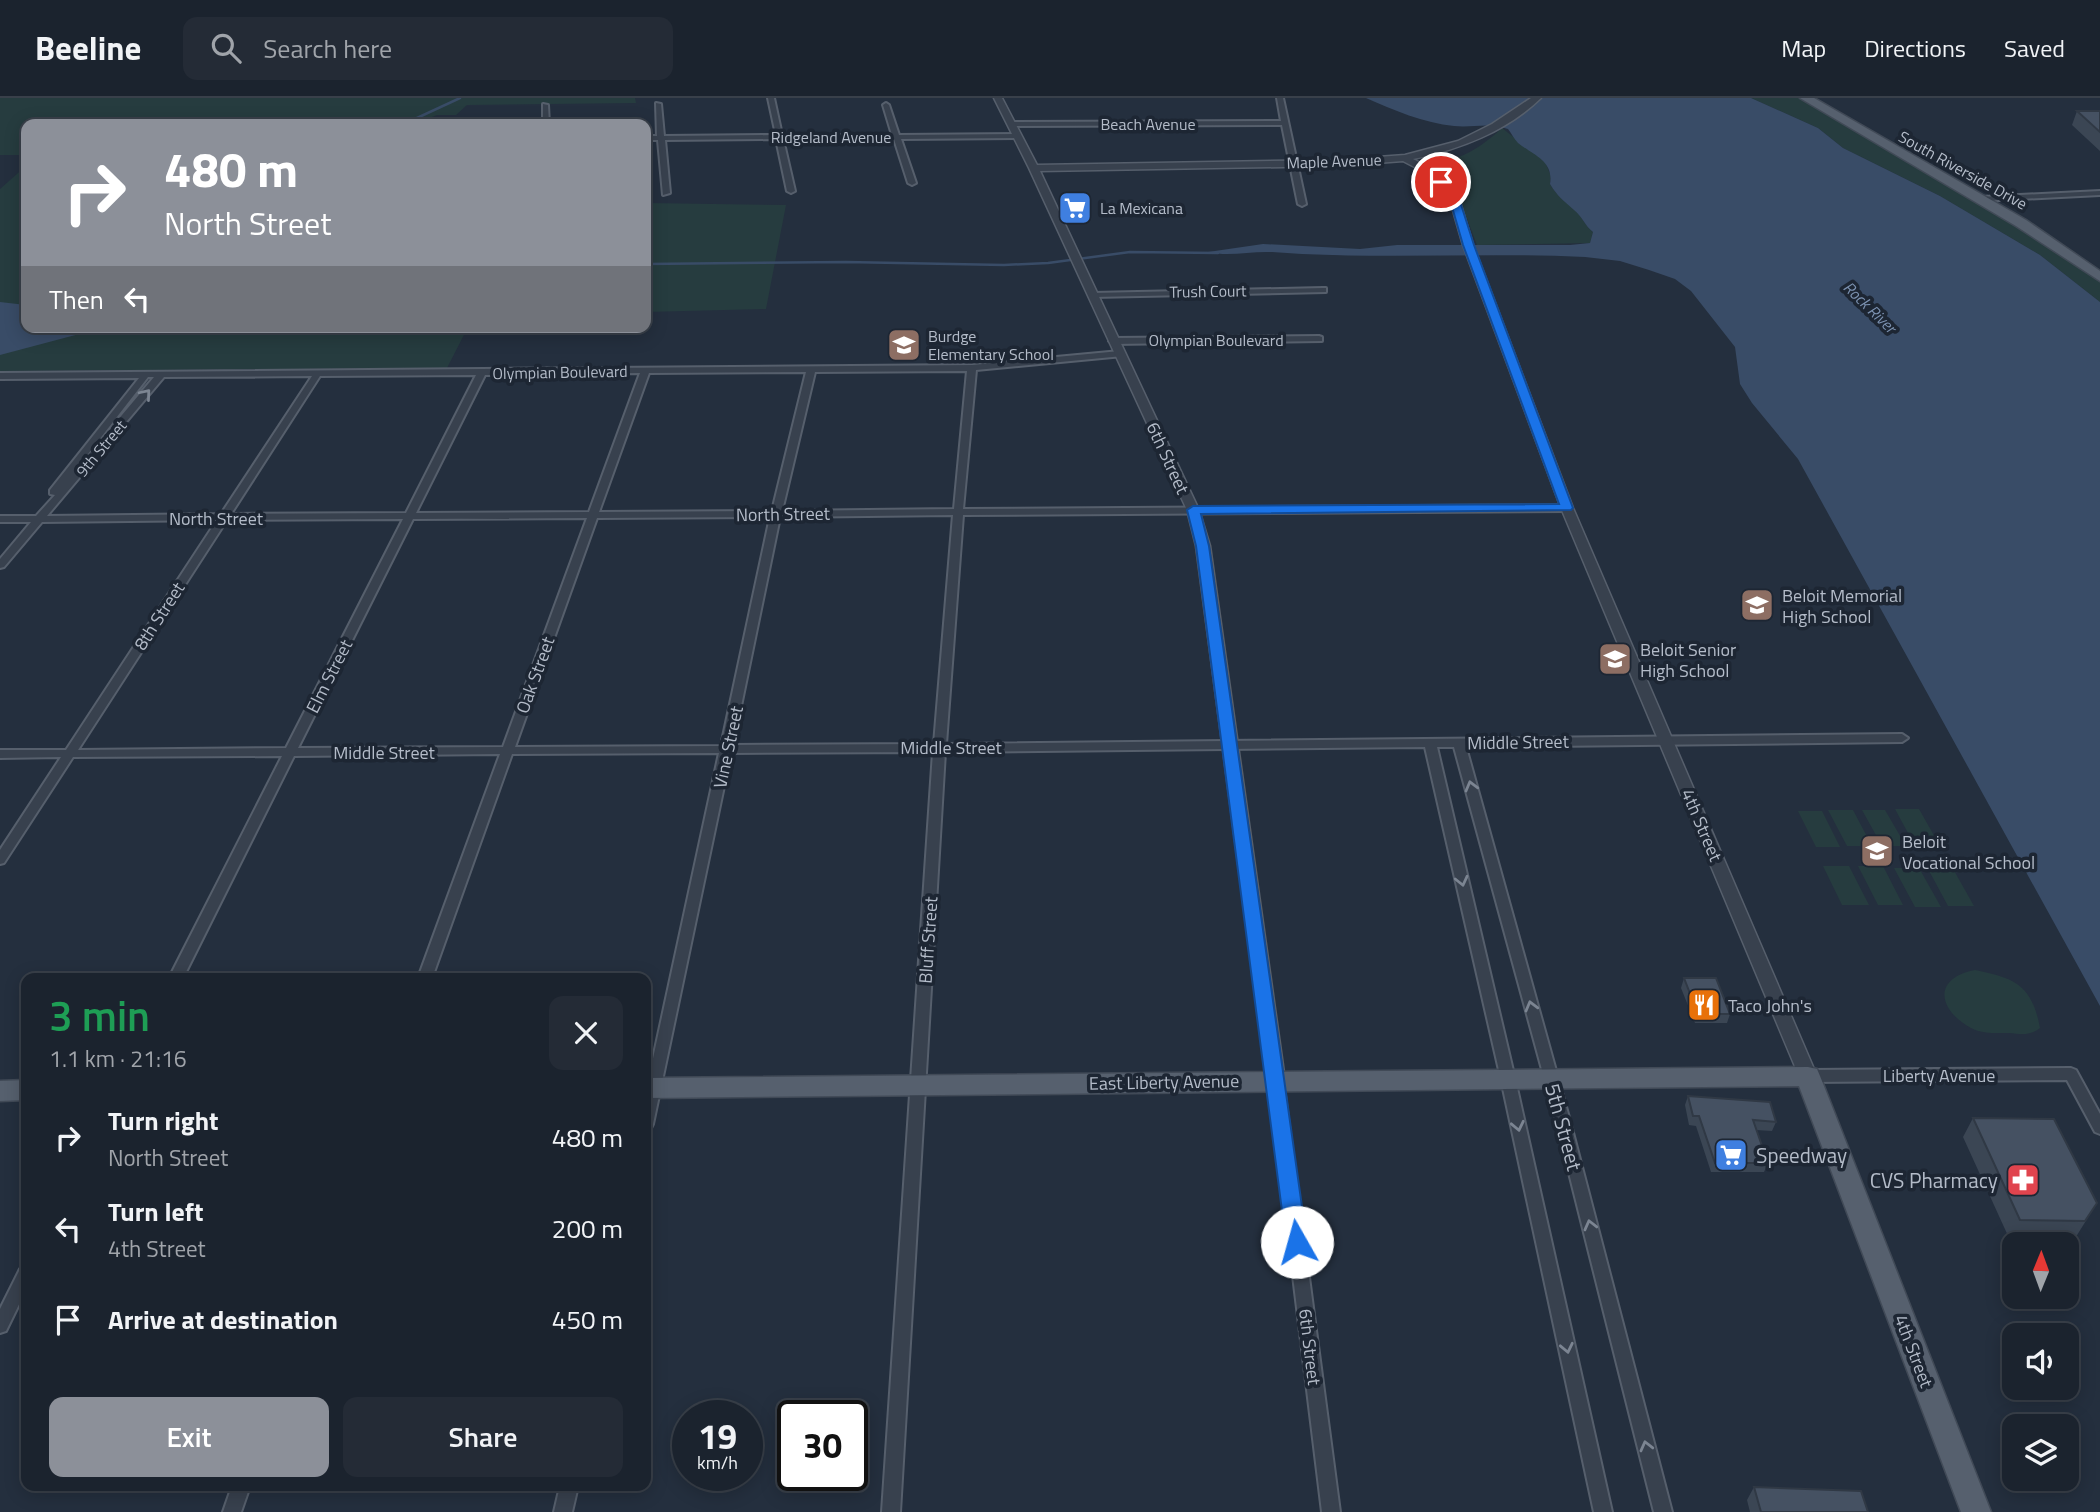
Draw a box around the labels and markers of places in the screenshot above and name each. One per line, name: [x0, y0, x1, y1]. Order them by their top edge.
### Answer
pin: [1411, 152, 1471, 212]
supermarket icon: La Mexicana: [1056, 189, 1094, 227]
place label: La Mexicana: [1100, 196, 1183, 220]
place label: Burdge Elementary School: [928, 324, 1054, 366]
school or university icon: Burdge Elementary School: [885, 326, 923, 364]
place label: Beloit Memorial High School: [1782, 582, 1902, 630]
school or university icon: Beloit Memorial High School: [1738, 586, 1776, 624]
place label: Beloit Senior High School: [1640, 636, 1736, 684]
school or university icon: Beloit Senior High School: [1596, 640, 1634, 678]
place label: Beloit Vocational School: [1902, 828, 2035, 876]
school or university icon: Beloit Vocational School: [1858, 832, 1896, 870]
restaurant icon: Taco John's: [1685, 986, 1723, 1024]
place label: Taco John's: [1728, 992, 1812, 1019]
supermarket icon: Speedway: [1712, 1136, 1750, 1174]
place label: Speedway: [1756, 1139, 1847, 1171]
pharmacy icon: CVS Pharmacy: [2004, 1161, 2042, 1199]
place label: CVS Pharmacy: [1870, 1164, 1998, 1196]

